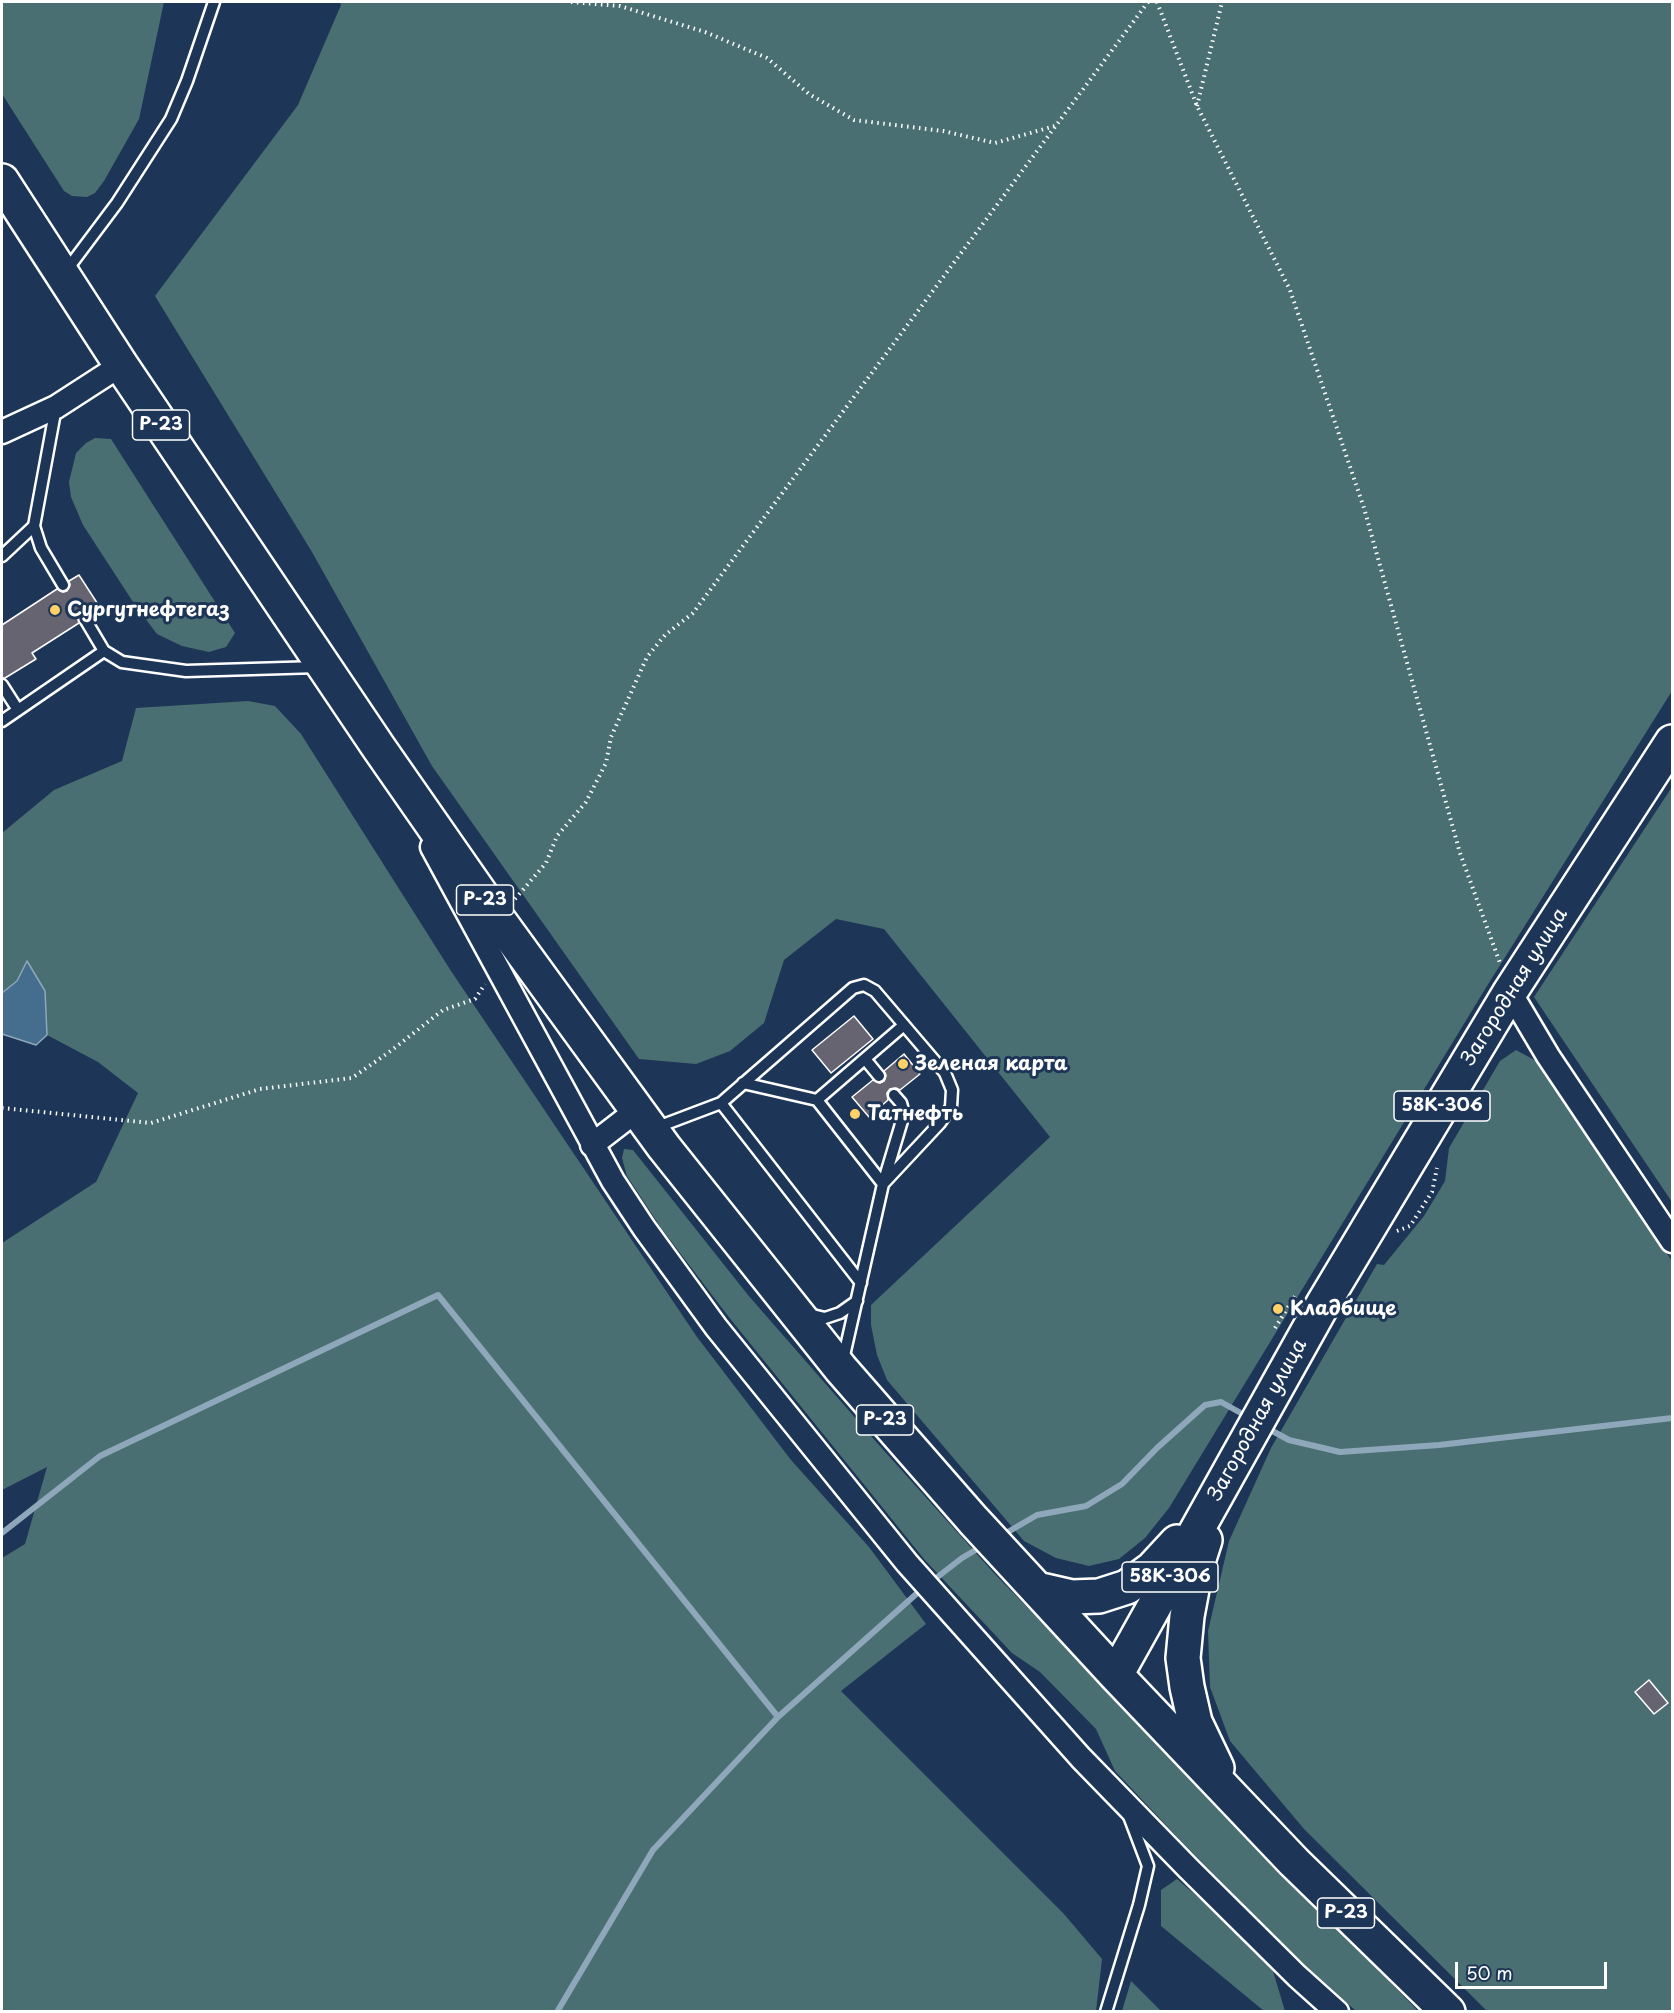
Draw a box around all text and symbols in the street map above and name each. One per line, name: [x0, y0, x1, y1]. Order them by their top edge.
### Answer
road number: Р-23: [132, 410, 190, 440]
place label: Сургутнефтегаз: [67, 598, 230, 622]
marker: Сургутнефтегаз: [48, 603, 62, 617]
road number: Р-23: [456, 885, 514, 915]
street label: Загородная улица: [1457, 904, 1573, 1070]
place label: Зеленая карта: [915, 1052, 1068, 1076]
marker: Зеленая карта: [896, 1057, 910, 1071]
road number: 58К-306: [1394, 1091, 1490, 1121]
place label: Татнефть: [867, 1102, 963, 1126]
marker: Татнефть: [848, 1107, 862, 1121]
place label: Кладбище: [1290, 1297, 1397, 1321]
marker: Кладбище: [1271, 1302, 1285, 1316]
street label: Загородная улица: [1204, 1335, 1312, 1505]
road number: Р-23: [856, 1405, 914, 1435]
road number: 58К-306: [1122, 1562, 1218, 1592]
road number: Р-23: [1318, 1898, 1374, 1928]
scale bar: [1458, 1950, 1610, 1988]
text: 50 m: [1466, 1959, 1513, 1986]

